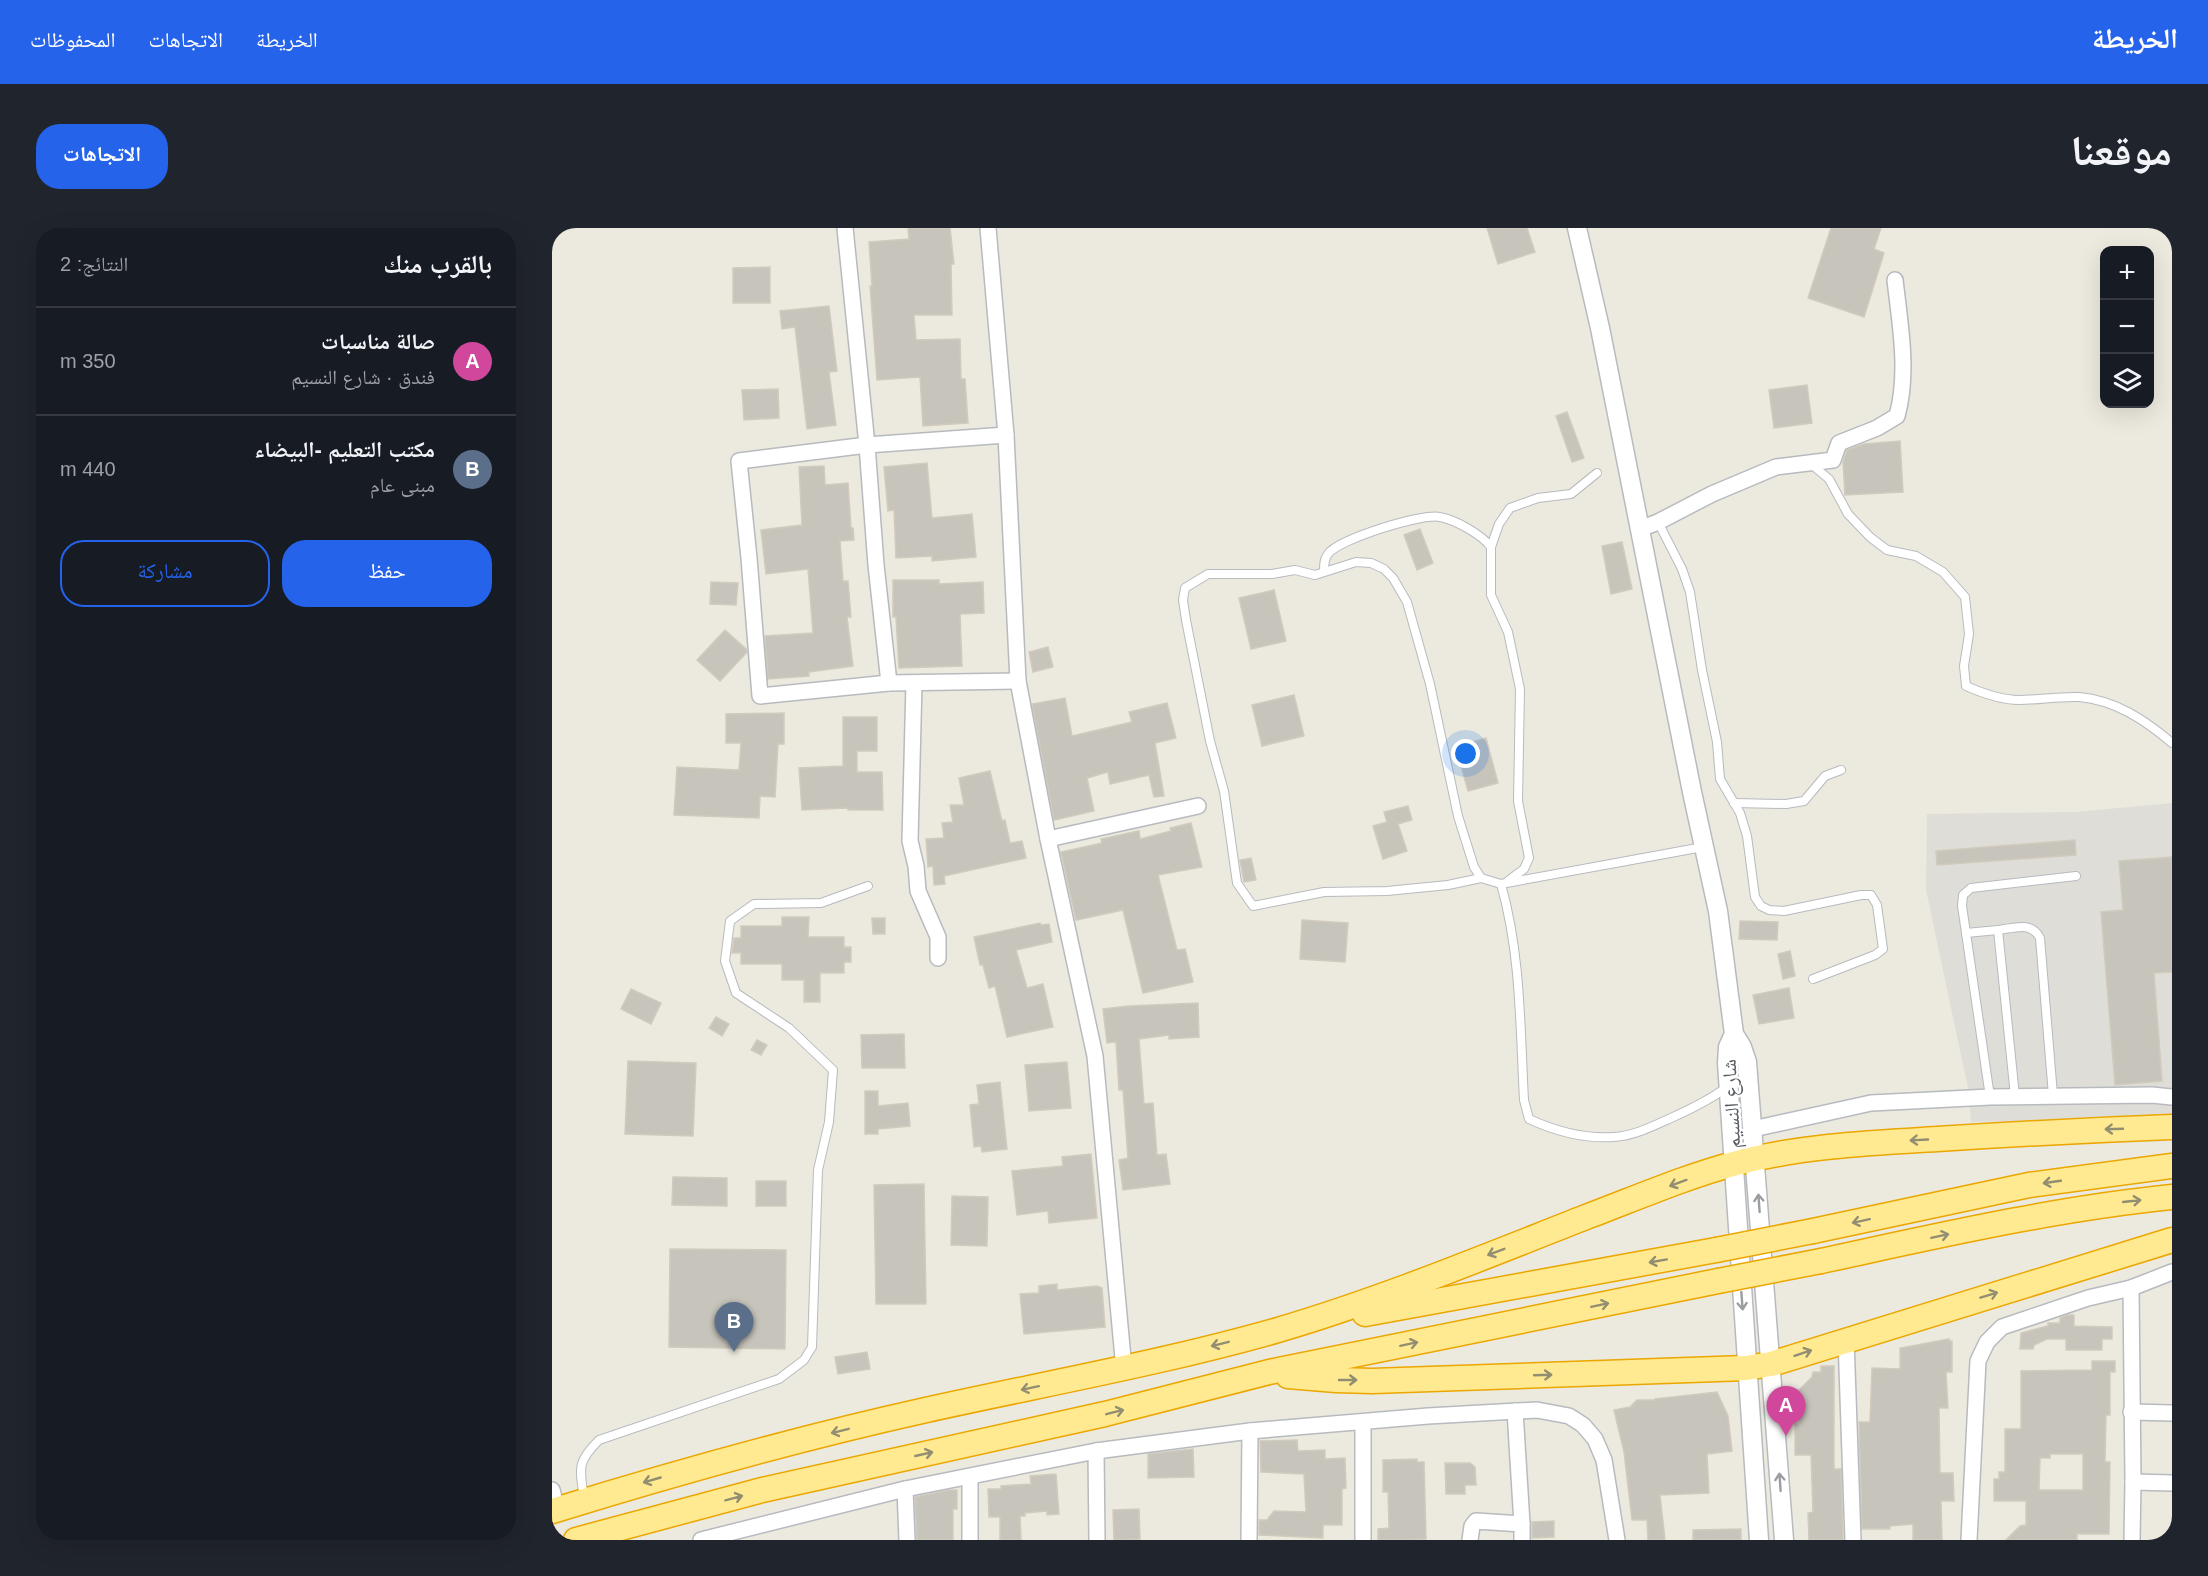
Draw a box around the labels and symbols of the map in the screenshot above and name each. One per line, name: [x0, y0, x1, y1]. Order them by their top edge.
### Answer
your location: [1451, 739, 1480, 768]
street label: شارع النسيم: [1718, 1059, 1747, 1149]
one-way arrow: [2104, 1124, 2124, 1135]
one-way arrow: [1909, 1134, 1929, 1145]
one-way arrow: [2042, 1177, 2062, 1188]
one-way arrow: [1669, 1179, 1688, 1190]
one-way arrow: [1753, 1194, 1764, 1214]
one-way arrow: [2121, 1195, 2141, 1206]
one-way arrow: [1851, 1216, 1871, 1227]
one-way arrow: [1930, 1230, 1949, 1241]
one-way arrow: [1487, 1248, 1506, 1259]
one-way arrow: [1649, 1256, 1669, 1267]
one-way arrow: [1979, 1289, 1998, 1300]
one-way arrow: [1737, 1291, 1748, 1311]
one-way arrow: [1589, 1299, 1609, 1310]
pin: B: [714, 1302, 753, 1352]
one-way arrow: [1398, 1338, 1418, 1349]
one-way arrow: [1211, 1339, 1230, 1351]
one-way arrow: [1793, 1347, 1812, 1358]
one-way arrow: [1532, 1370, 1552, 1381]
one-way arrow: [1338, 1375, 1358, 1386]
one-way arrow: [1021, 1383, 1040, 1395]
pin: A: [1766, 1386, 1806, 1436]
one-way arrow: [1105, 1406, 1124, 1417]
one-way arrow: [831, 1426, 850, 1438]
one-way arrow: [914, 1447, 933, 1459]
one-way arrow: [1774, 1472, 1785, 1492]
one-way arrow: [643, 1475, 662, 1487]
one-way arrow: [724, 1491, 743, 1503]

